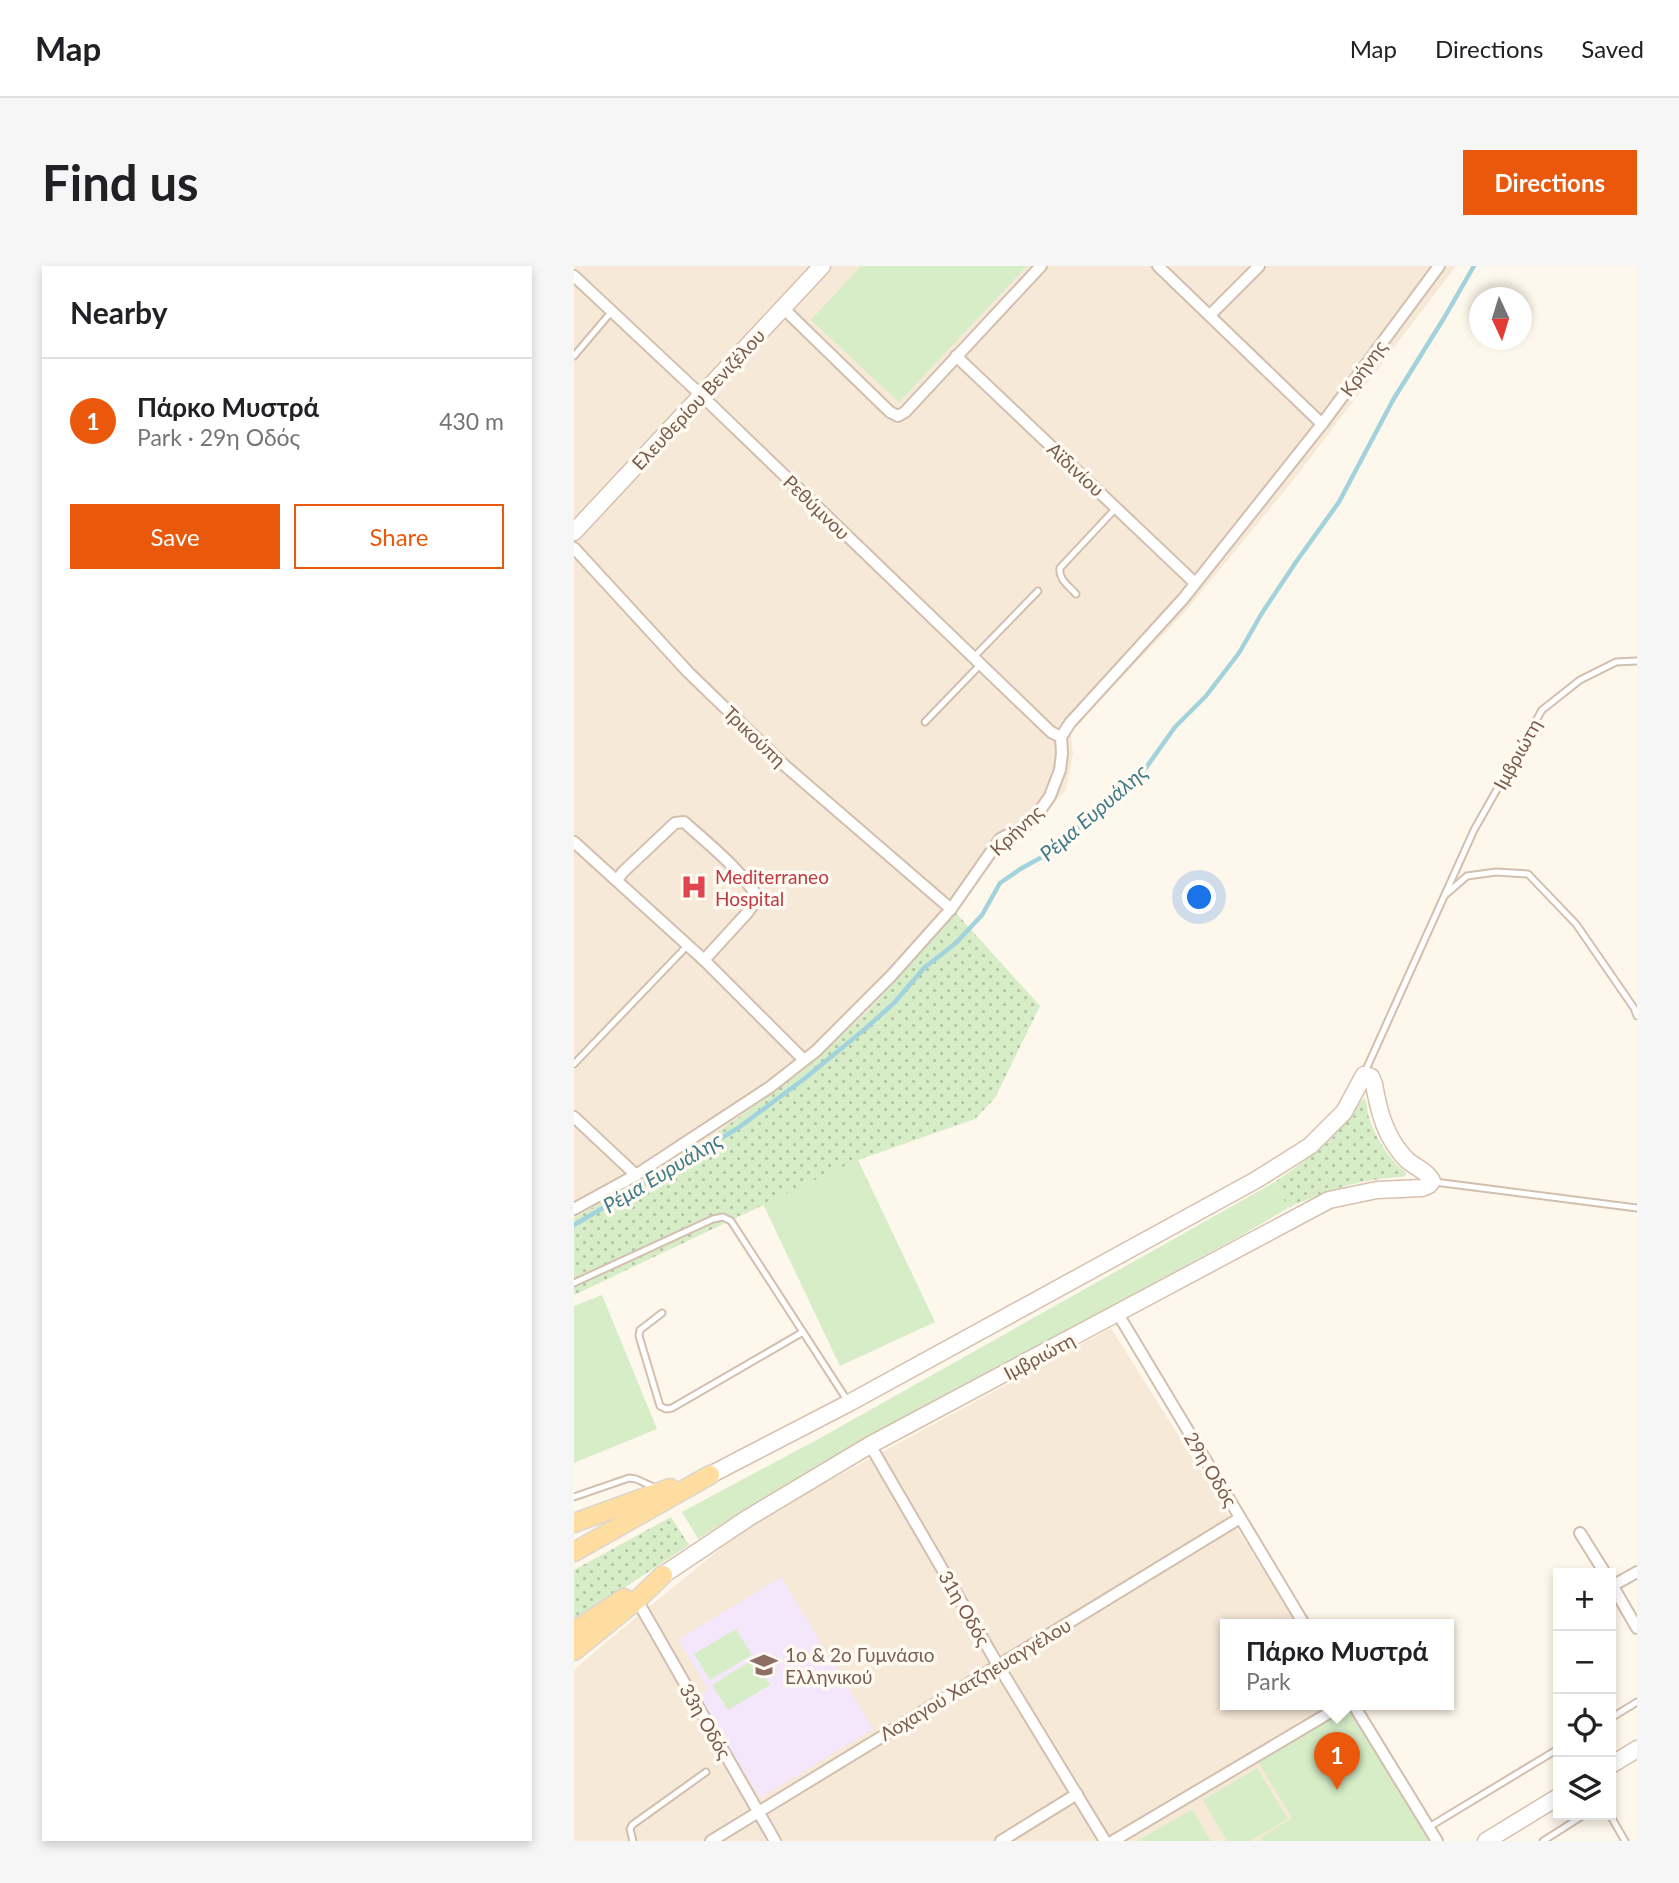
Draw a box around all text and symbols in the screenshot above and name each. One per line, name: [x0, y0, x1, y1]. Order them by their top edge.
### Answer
text: Map: [35, 28, 101, 68]
text: Map: [1350, 34, 1397, 63]
text: Directions: [1435, 34, 1543, 63]
text: Saved: [1581, 34, 1644, 63]
button: Directions: [1463, 150, 1637, 215]
text: Find us: [42, 153, 199, 211]
north arrow: [1469, 287, 1532, 350]
text: Nearby: [70, 294, 168, 330]
street label: Ελευθερίου Βενιζέλου: [627, 324, 769, 474]
street label: Κρήνης: [1335, 335, 1391, 401]
text: Πάρκο Μυστρά: [137, 391, 319, 423]
text: 1: [86, 407, 100, 435]
text: 430 m: [439, 407, 504, 435]
text: Park · 29η Οδός: [137, 423, 300, 451]
street label: Αϊδινίου: [1043, 437, 1109, 501]
street label: Ρεθύμνου: [779, 470, 855, 544]
button: Save: [70, 504, 280, 569]
button: Share: [294, 504, 504, 569]
street label: Τρικούπη: [719, 701, 791, 771]
street label: Ιμβριώτη: [1488, 715, 1546, 793]
water label: Ρέμα Ευρυάλης: [1034, 758, 1153, 866]
street label: Κρήνης: [985, 800, 1047, 860]
place label: Mediterraneo Hospital: [715, 865, 829, 910]
hospital icon: Mediterraneo Hospital: [679, 872, 709, 902]
your location: [1182, 880, 1216, 914]
water label: Ρέμα Ευρυάλης: [598, 1126, 727, 1217]
street label: Ιμβριώτη: [1000, 1328, 1078, 1384]
street label: 29η Οδός: [1180, 1427, 1242, 1511]
street label: 31η Οδός: [934, 1566, 996, 1650]
map controls: [1553, 1568, 1616, 1820]
button: +: [1553, 1568, 1616, 1631]
street label: Λοχαγού Χατζηευαγγέλου: [875, 1613, 1075, 1745]
popup: [1220, 1619, 1454, 1710]
button: −: [1553, 1631, 1616, 1694]
text: Πάρκο Μυστρά: [1246, 1635, 1428, 1667]
place label: 1ο & 2ο Γυμνάσιο Ελληνικού: [785, 1643, 935, 1688]
school or university icon: 1ο & 2ο Γυμνάσιο Ελληνικού: [749, 1650, 779, 1680]
text: Park: [1246, 1667, 1291, 1695]
street label: 33η Οδός: [675, 1679, 737, 1763]
button: locate: [1553, 1694, 1616, 1757]
pin: 1: [1314, 1732, 1360, 1790]
button: layers: [1553, 1757, 1616, 1820]

